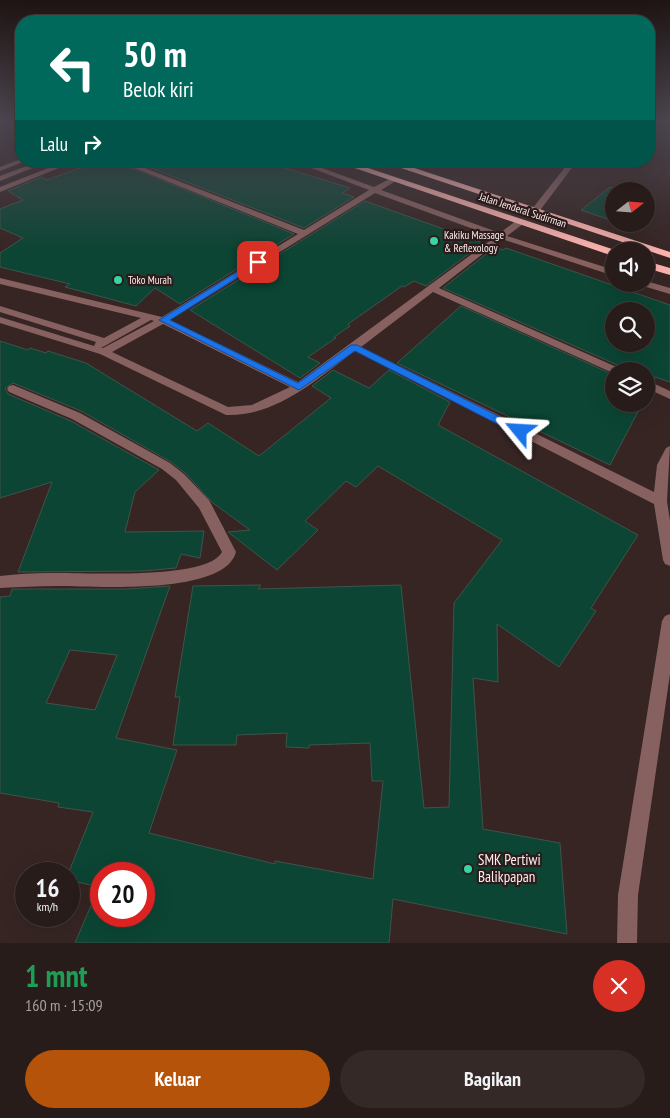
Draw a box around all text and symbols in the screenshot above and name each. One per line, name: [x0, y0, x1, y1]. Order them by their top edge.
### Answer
text: 50 m: [123, 31, 187, 77]
icon: left: [40, 35, 105, 100]
text: Belok kiri: [123, 75, 194, 103]
icon: right: [78, 130, 106, 158]
text: Lalu: [40, 132, 68, 156]
north arrow: [605, 182, 655, 232]
map controls: [605, 182, 655, 412]
street label: Jalan Jenderal Sudirman: [477, 189, 569, 231]
place label: Kakiku Massage & Reflexology: [444, 228, 505, 255]
marker: Kakiku Massage & Reflexology: [428, 235, 440, 247]
pin: [237, 241, 279, 283]
button: sound: [605, 242, 655, 292]
icon: arrive: [244, 248, 272, 276]
place label: Toko Murah: [128, 273, 172, 287]
marker: Toko Murah: [112, 274, 124, 286]
button: search: [605, 302, 655, 352]
button: layers: [605, 362, 655, 412]
position arrow: [493, 404, 545, 456]
place label: SMK Pertiwi Balikpapan: [478, 850, 541, 886]
speed limit sign: 20: [90, 862, 155, 927]
marker: SMK Pertiwi Balikpapan: [462, 863, 474, 875]
text: 16: [36, 872, 59, 904]
text: km/h: [37, 899, 58, 914]
text: 1 mnt: [25, 956, 88, 995]
button: close: [593, 960, 645, 1012]
text: 160 m · 15:09: [25, 995, 103, 1015]
button: Keluar: [25, 1050, 330, 1108]
button: Bagikan: [340, 1050, 645, 1108]

